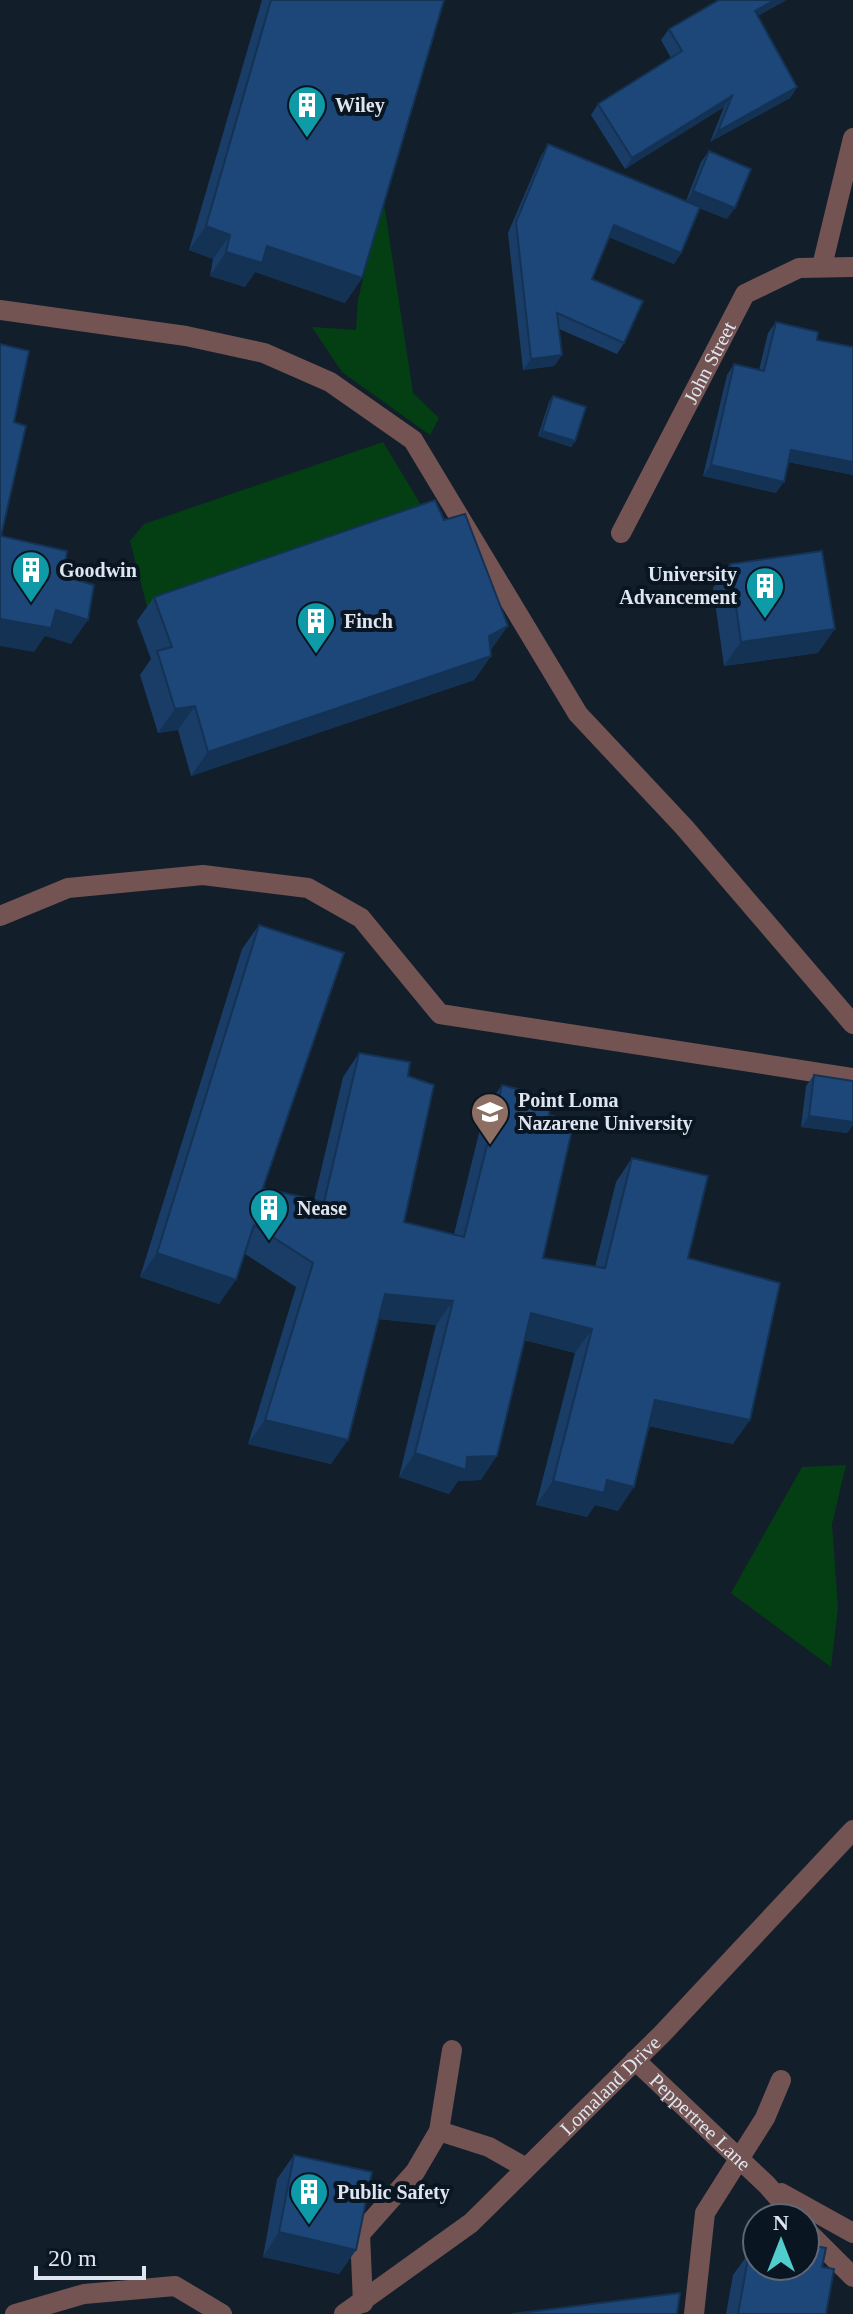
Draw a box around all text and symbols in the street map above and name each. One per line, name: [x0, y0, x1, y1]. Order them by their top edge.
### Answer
building icon: Wiley: [286, 84, 328, 139]
place label: Wiley: [335, 94, 385, 117]
street label: John Street: [679, 317, 740, 407]
building icon: Goodwin: [10, 549, 52, 604]
place label: Goodwin: [59, 559, 137, 581]
place label: University Advancement: [619, 563, 737, 608]
building icon: University Advancement: [744, 565, 786, 620]
building icon: Finch: [295, 600, 337, 655]
place label: Finch: [344, 610, 393, 632]
place label: Point Loma Nazarene University: [518, 1089, 693, 1135]
school or university icon: Point Loma Nazarene University: [469, 1091, 511, 1146]
building icon: Nease: [248, 1187, 290, 1242]
place label: Nease: [297, 1197, 347, 1219]
street label: Lomaland Drive: [556, 2031, 665, 2139]
street label: Peppertree Lane: [645, 2069, 755, 2175]
building icon: Public Safety: [288, 2171, 330, 2226]
place label: Public Safety: [337, 2181, 450, 2204]
north arrow: [741, 2202, 821, 2282]
text: N: [773, 2210, 789, 2235]
scale bar: [36, 2230, 144, 2280]
text: 20 m: [48, 2245, 97, 2271]

